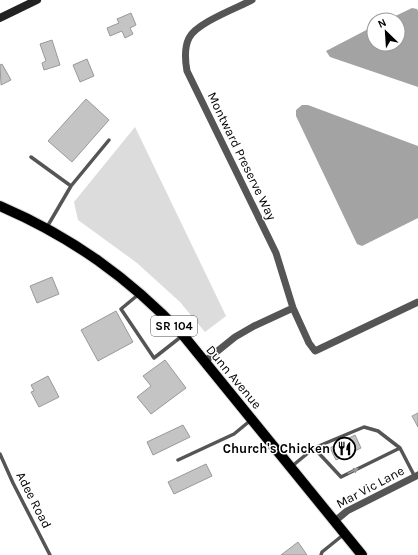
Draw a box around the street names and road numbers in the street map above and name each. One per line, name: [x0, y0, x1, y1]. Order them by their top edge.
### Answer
street label: Montward Preserve Way: [204, 90, 280, 222]
road number: SR 104: [151, 316, 197, 336]
street label: Dunn Avenue: [203, 342, 265, 412]
street label: Mar Vic Lane: [333, 463, 407, 511]
street label: Adee Road: [13, 469, 55, 531]

